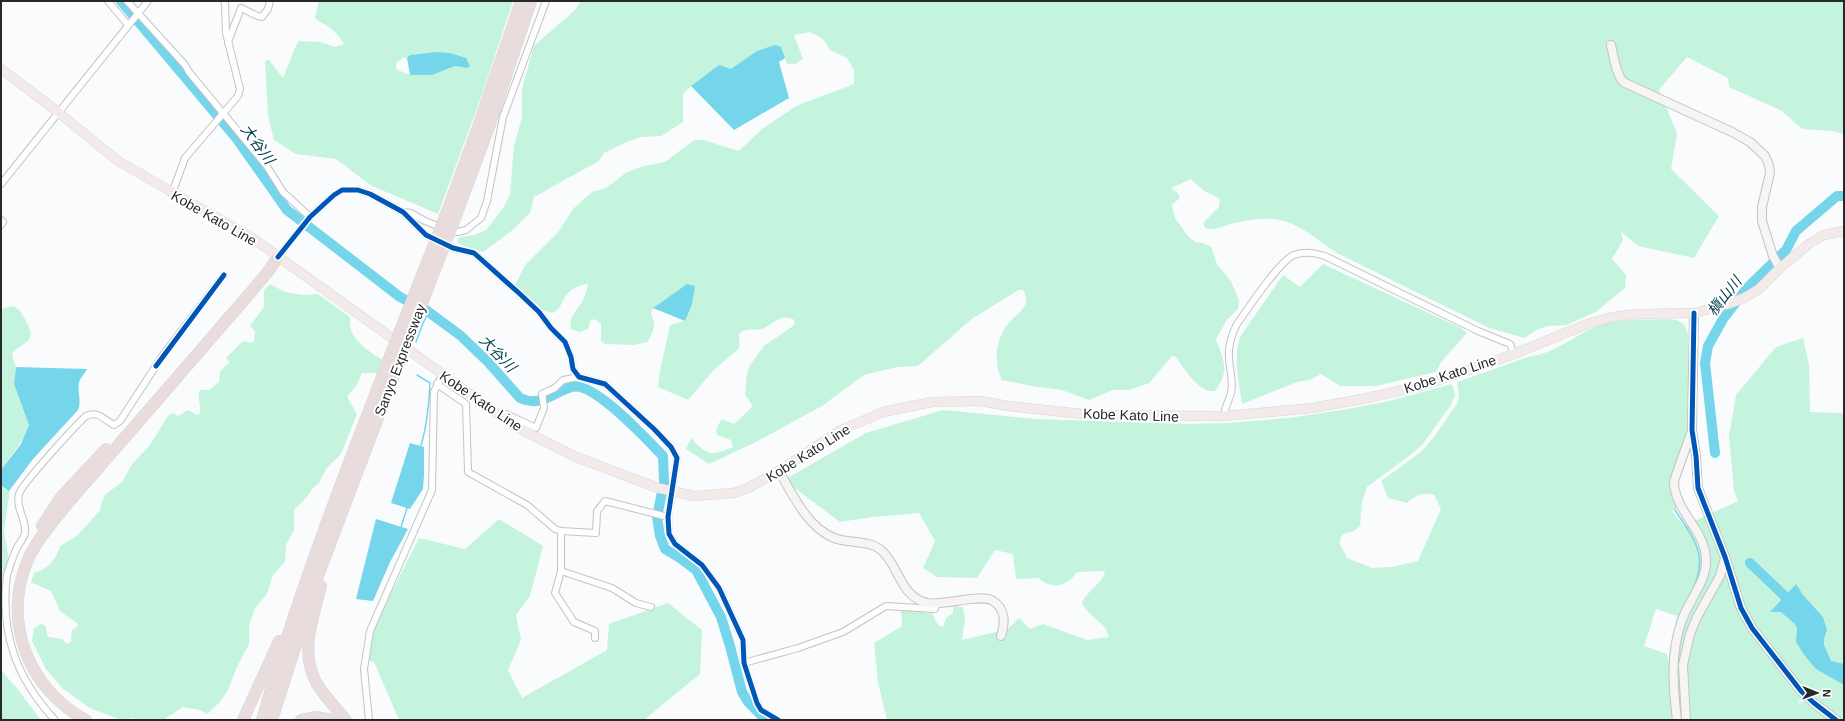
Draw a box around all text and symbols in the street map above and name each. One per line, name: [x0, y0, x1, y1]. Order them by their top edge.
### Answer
water label: 大谷川: [238, 121, 279, 169]
street label: Kobe Kato Line: [169, 187, 260, 249]
water label: 槇山川: [1703, 271, 1746, 319]
street label: Sanyo Expressway: [371, 302, 429, 418]
water label: 大谷川: [476, 331, 521, 377]
street label: Kobe Kato Line: [1402, 352, 1498, 396]
street label: Kobe Kato Line: [437, 368, 525, 435]
street label: Kobe Kato Line: [1083, 405, 1179, 425]
street label: Kobe Kato Line: [763, 421, 853, 485]
north arrow: [1797, 673, 1837, 713]
text: N: [1821, 689, 1833, 697]

